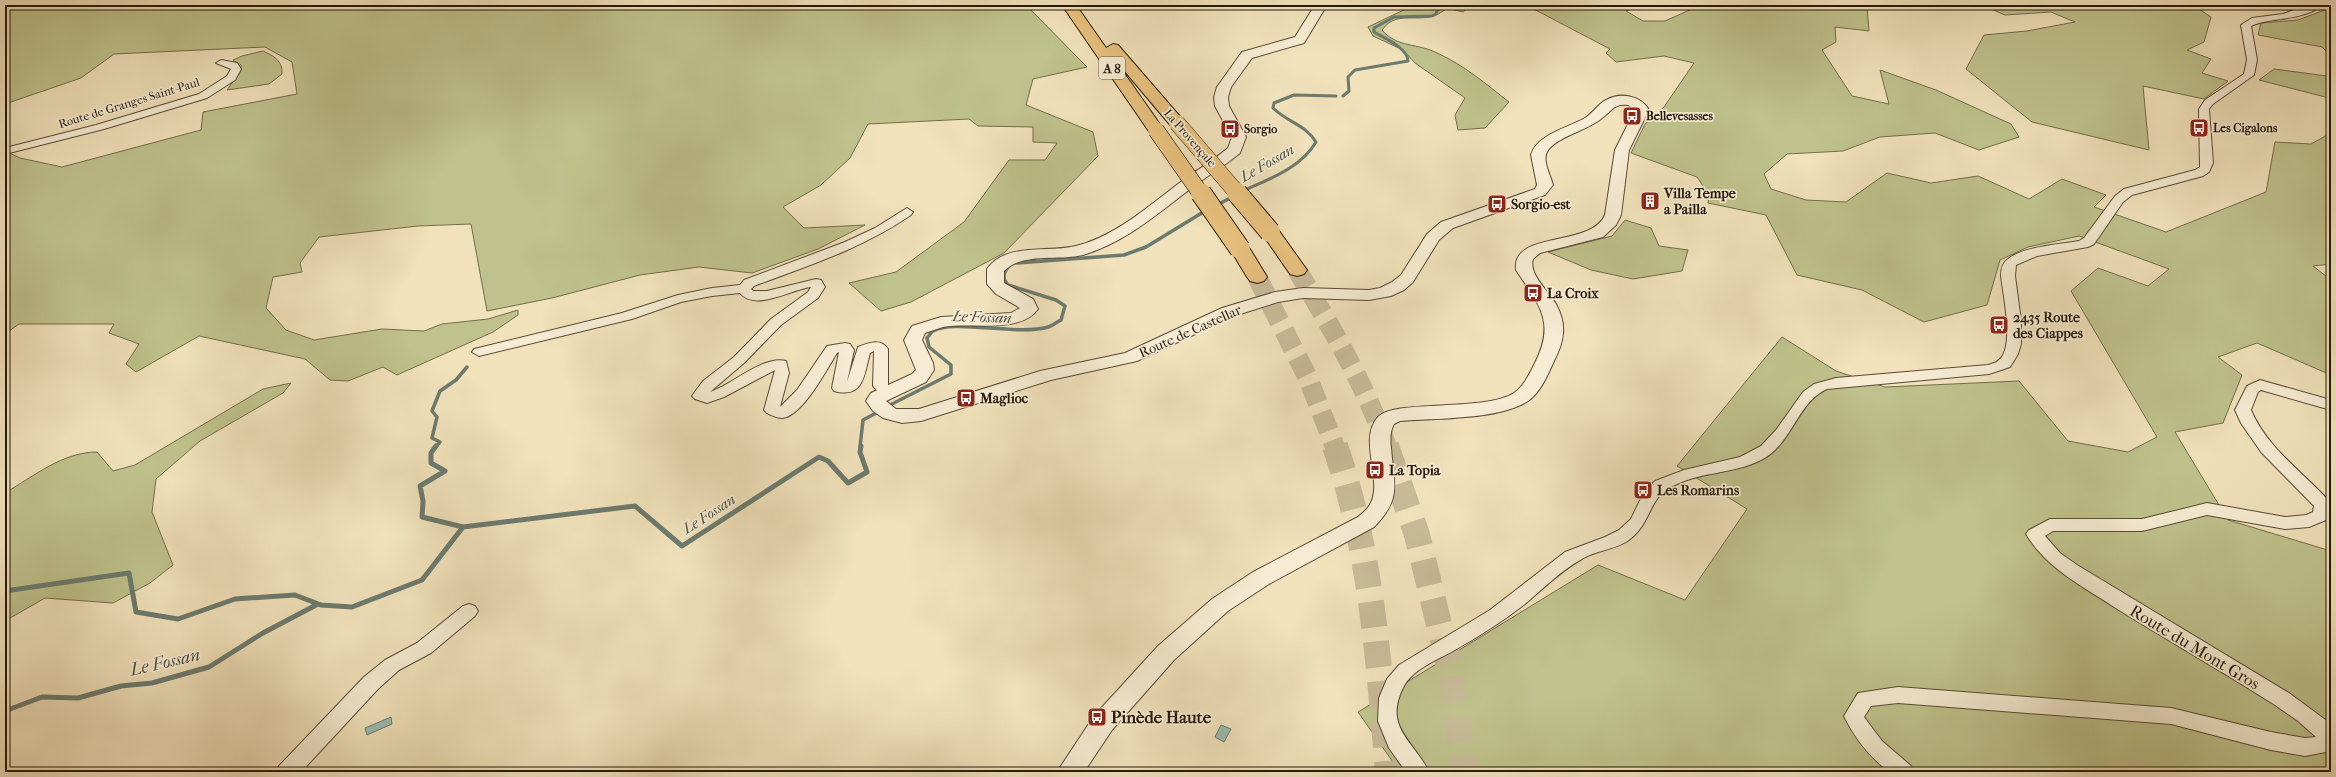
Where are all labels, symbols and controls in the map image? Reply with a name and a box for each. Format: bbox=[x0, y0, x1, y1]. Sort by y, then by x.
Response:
road number: A 8 bbox=[1099, 57, 1125, 79]
street label: Route de Granges Saint-Paul bbox=[57, 75, 202, 131]
bus stop icon: Bellevesasses bbox=[1621, 105, 1643, 127]
street label: La Provençale bbox=[1160, 106, 1219, 171]
place label: Bellevesasses bbox=[1646, 109, 1714, 123]
bus stop icon: Les Cigalons bbox=[2188, 117, 2210, 139]
bus stop icon: Sorgio bbox=[1219, 118, 1241, 140]
place label: Les Cigalons bbox=[2213, 121, 2278, 136]
place label: Sorgio bbox=[1244, 122, 1277, 137]
water label: Le Fossan bbox=[1236, 140, 1297, 186]
place label: Villa Tempe a Pailla bbox=[1663, 185, 1736, 218]
building icon: Villa Tempe a Pailla bbox=[1639, 190, 1661, 212]
bus stop icon: Sorgio-est bbox=[1486, 193, 1508, 215]
place label: Sorgio-est bbox=[1511, 196, 1572, 213]
bus stop icon: La Croix bbox=[1522, 282, 1544, 304]
place label: La Croix bbox=[1547, 285, 1599, 302]
street label: Route de Castellar bbox=[1136, 301, 1244, 362]
water label: Le Fossan bbox=[951, 307, 1012, 327]
place label: 2435 Route des Ciappes bbox=[2013, 309, 2084, 342]
bus stop icon: 2435 Route des Ciappes bbox=[1988, 314, 2010, 336]
bus stop icon: Maglioc bbox=[955, 387, 977, 409]
place label: Maglioc bbox=[979, 390, 1029, 407]
bus stop icon: La Topia bbox=[1364, 459, 1386, 481]
place label: La Topia bbox=[1389, 462, 1441, 479]
bus stop icon: Les Romarins bbox=[1632, 479, 1654, 501]
place label: Les Romarins bbox=[1657, 482, 1740, 499]
water label: Le Fossan bbox=[678, 490, 739, 538]
street label: Route du Mont Gros bbox=[2126, 600, 2264, 694]
water label: Le Fossan bbox=[126, 644, 202, 681]
bus stop icon: Pinède Haute bbox=[1086, 706, 1108, 728]
place label: Pinède Haute bbox=[1111, 707, 1212, 727]

